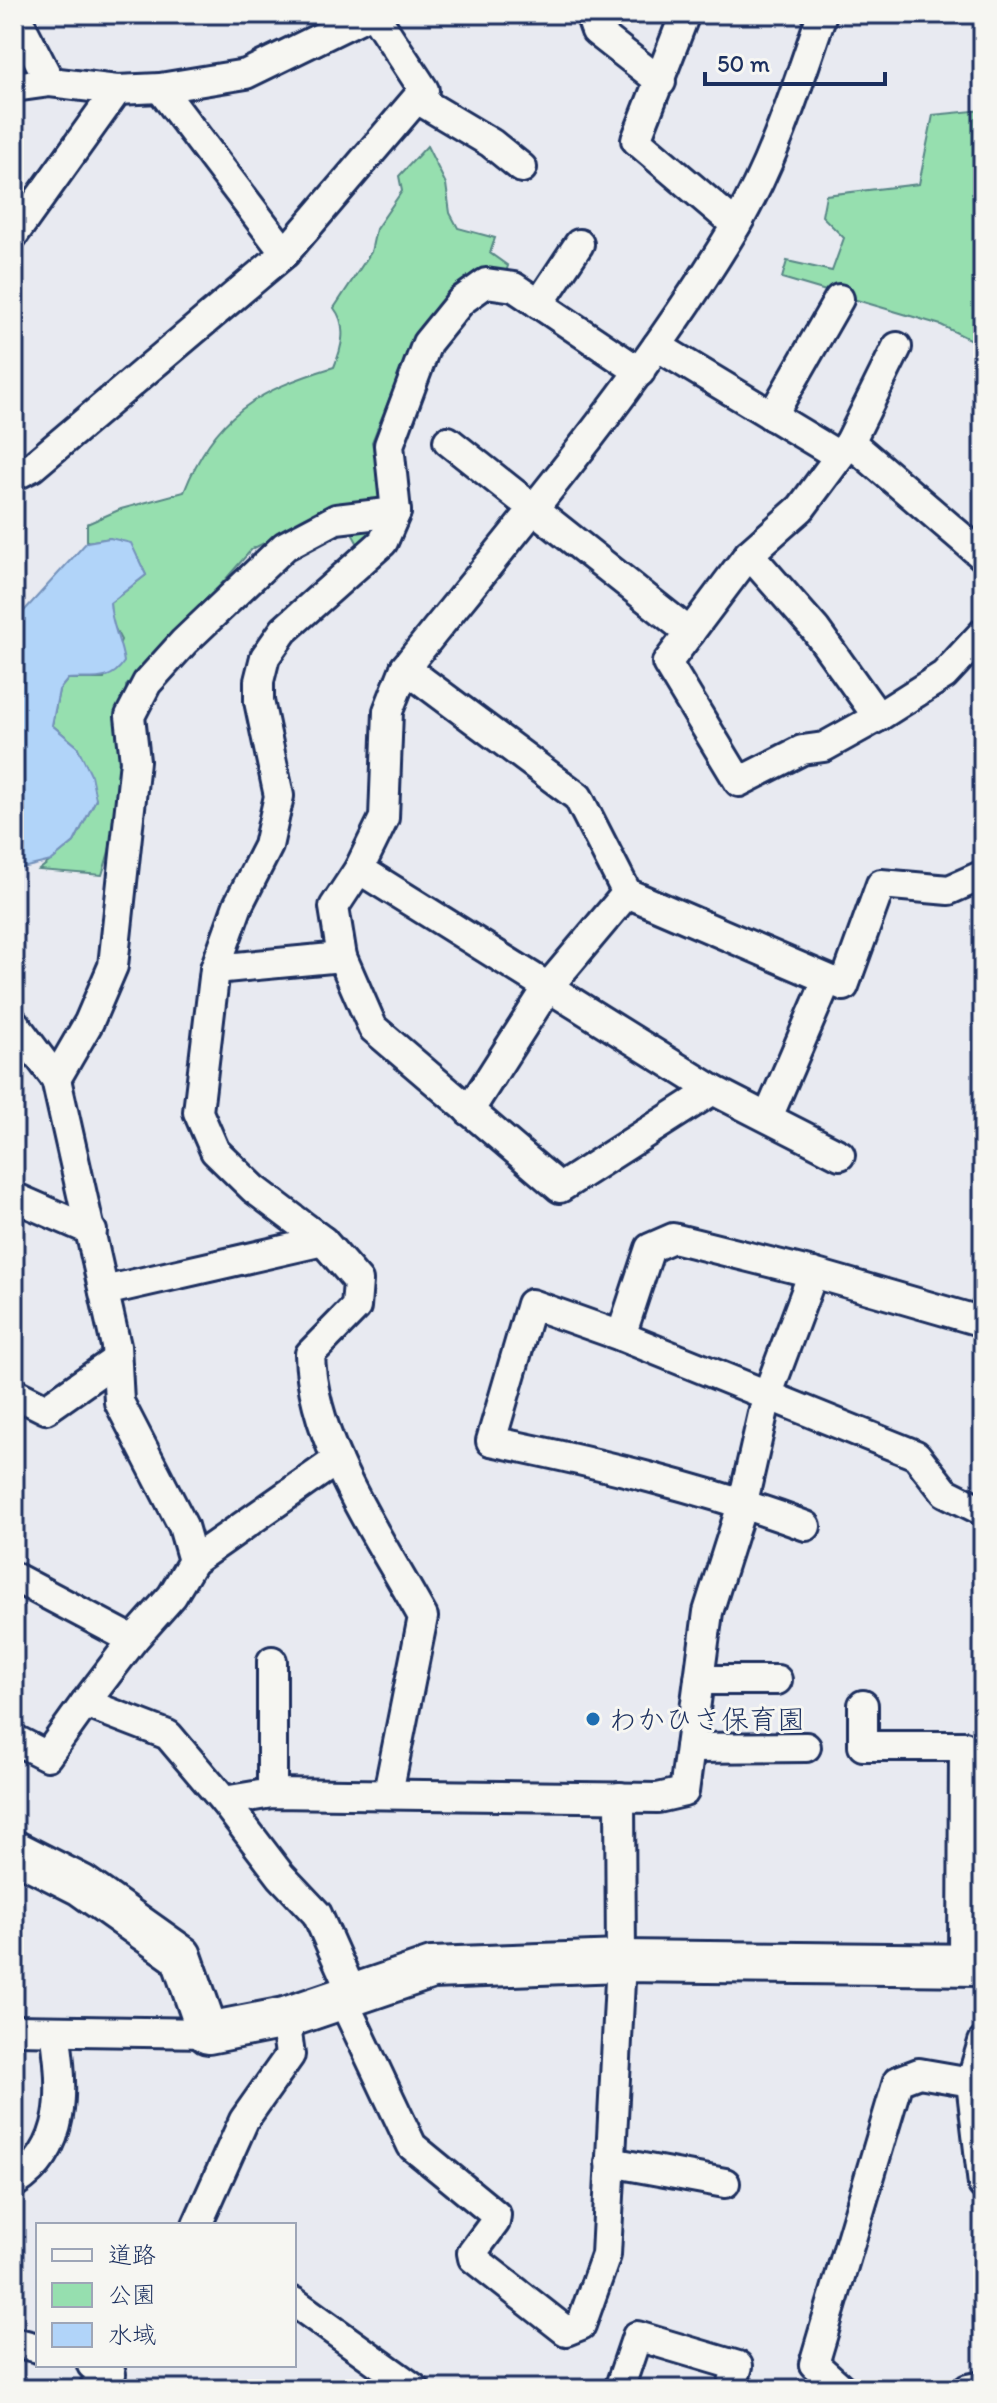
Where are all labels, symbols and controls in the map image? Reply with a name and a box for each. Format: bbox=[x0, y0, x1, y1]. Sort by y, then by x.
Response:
scale bar bbox=[705, 36, 885, 86]
text: 50 m bbox=[717, 49, 770, 78]
place label: わかひさ保育園 bbox=[609, 1702, 805, 1736]
marker: わかひさ保育園 bbox=[584, 1710, 602, 1728]
legend bbox=[36, 2223, 296, 2367]
text: 道路 bbox=[108, 2240, 156, 2269]
text: 公園 bbox=[108, 2280, 156, 2309]
text: 水域 bbox=[108, 2320, 156, 2349]

